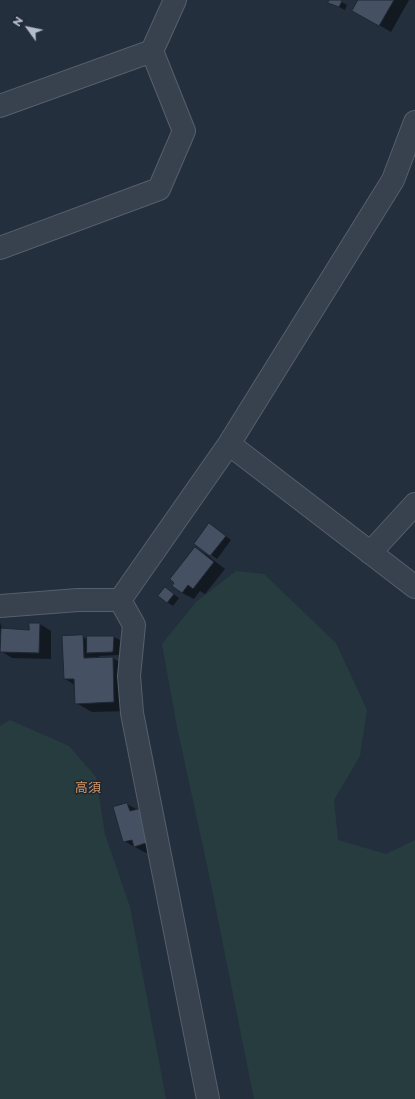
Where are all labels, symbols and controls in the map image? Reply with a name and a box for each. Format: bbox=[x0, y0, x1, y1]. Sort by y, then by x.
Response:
north arrow bbox=[8, 8, 48, 48]
text: N bbox=[10, 14, 26, 29]
district label: 高須 bbox=[75, 780, 101, 796]

